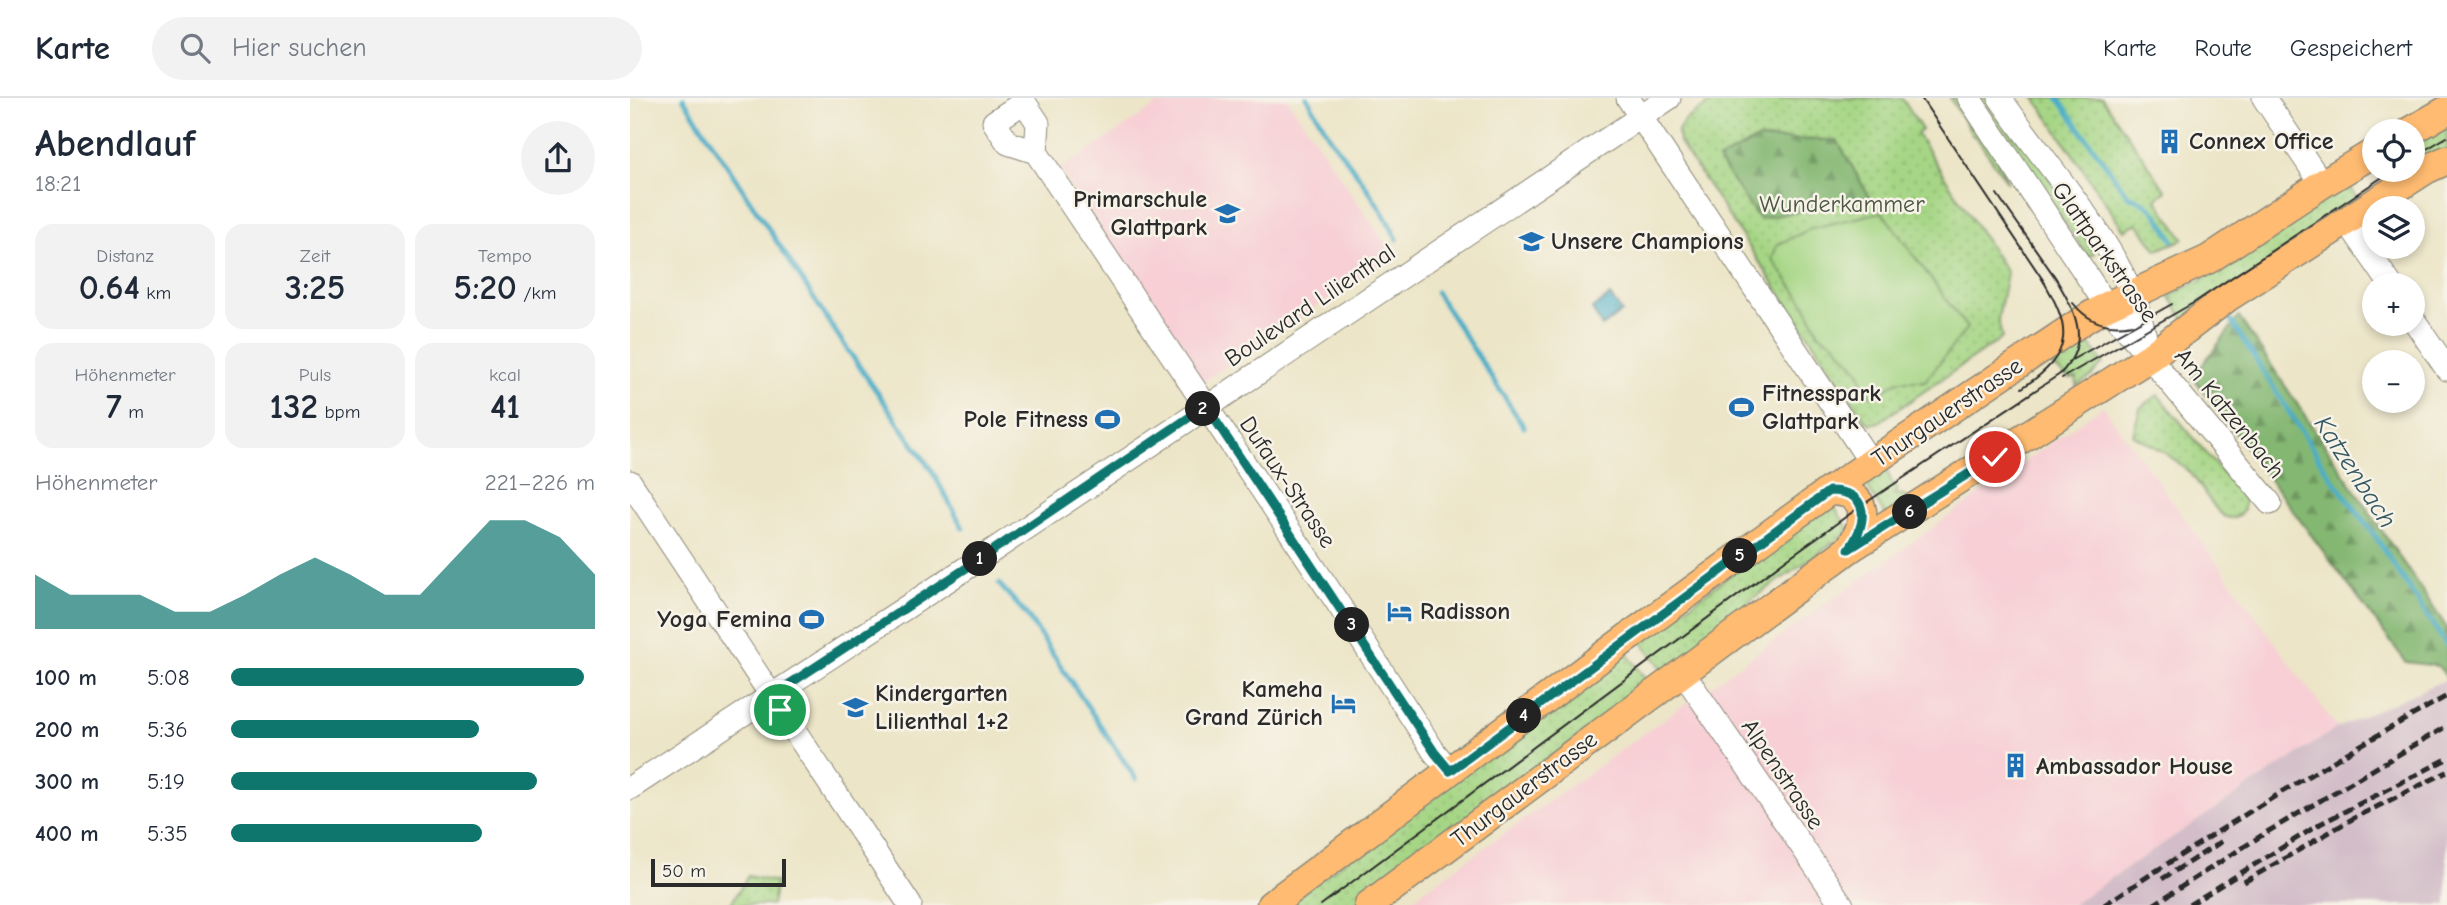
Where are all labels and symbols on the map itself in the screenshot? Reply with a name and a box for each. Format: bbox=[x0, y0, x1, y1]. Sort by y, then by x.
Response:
building icon: Connex Office bbox=[2155, 127, 2183, 155]
place label: Connex Office bbox=[2189, 127, 2334, 155]
street label: Glattparkstrasse bbox=[2046, 176, 2164, 328]
place label: Primarschule Glattpark bbox=[1073, 185, 1207, 241]
park label: Wunderkammer bbox=[1759, 190, 1925, 218]
school or university icon: Primarschule Glattpark bbox=[1213, 199, 1241, 227]
school or university icon: Unsere Champions bbox=[1517, 227, 1545, 255]
place label: Unsere Champions bbox=[1551, 227, 1744, 255]
street label: Boulevard Lilienthal bbox=[1220, 238, 1400, 372]
street label: Am Katzenbach bbox=[2169, 342, 2291, 484]
street label: Thurgauerstrasse bbox=[1866, 351, 2028, 473]
place label: Fitnesspark Glattpark bbox=[1762, 379, 1881, 435]
pin: 2 bbox=[1186, 392, 1220, 426]
sports icon: Fitnesspark Glattpark bbox=[1728, 393, 1756, 421]
place label: Pole Fitness bbox=[963, 405, 1088, 433]
sports icon: Pole Fitness bbox=[1094, 405, 1122, 433]
water label: Katzenbach bbox=[2308, 410, 2402, 534]
street label: Dufaux-Strasse bbox=[1234, 411, 1342, 553]
pin bbox=[1965, 427, 2025, 487]
pin: 6 bbox=[1892, 494, 1928, 530]
pin: 5 bbox=[1722, 538, 1758, 574]
pin: 1 bbox=[962, 542, 998, 576]
hotel icon: Radisson bbox=[1386, 597, 1414, 625]
place label: Radisson bbox=[1420, 597, 1510, 625]
place label: Yoga Femina bbox=[657, 605, 792, 633]
sports icon: Yoga Femina bbox=[798, 605, 826, 633]
pin: 3 bbox=[1334, 608, 1370, 642]
place label: Kameha Grand Zürich bbox=[1185, 675, 1323, 731]
place label: Kindergarten Lilienthal 1+2 bbox=[875, 679, 1008, 735]
pin bbox=[750, 680, 810, 740]
hotel icon: Kameha Grand Zürich bbox=[1329, 689, 1357, 717]
school or university icon: Kindergarten Lilienthal 1+2 bbox=[841, 693, 869, 721]
pin: 4 bbox=[1506, 698, 1542, 734]
street label: Alpenstrasse bbox=[1736, 713, 1830, 835]
street label: Thurgauerstrasse bbox=[1445, 725, 1603, 853]
building icon: Ambassador House bbox=[2002, 752, 2030, 780]
place label: Ambassador House bbox=[2036, 752, 2233, 780]
scale bar bbox=[651, 856, 786, 888]

